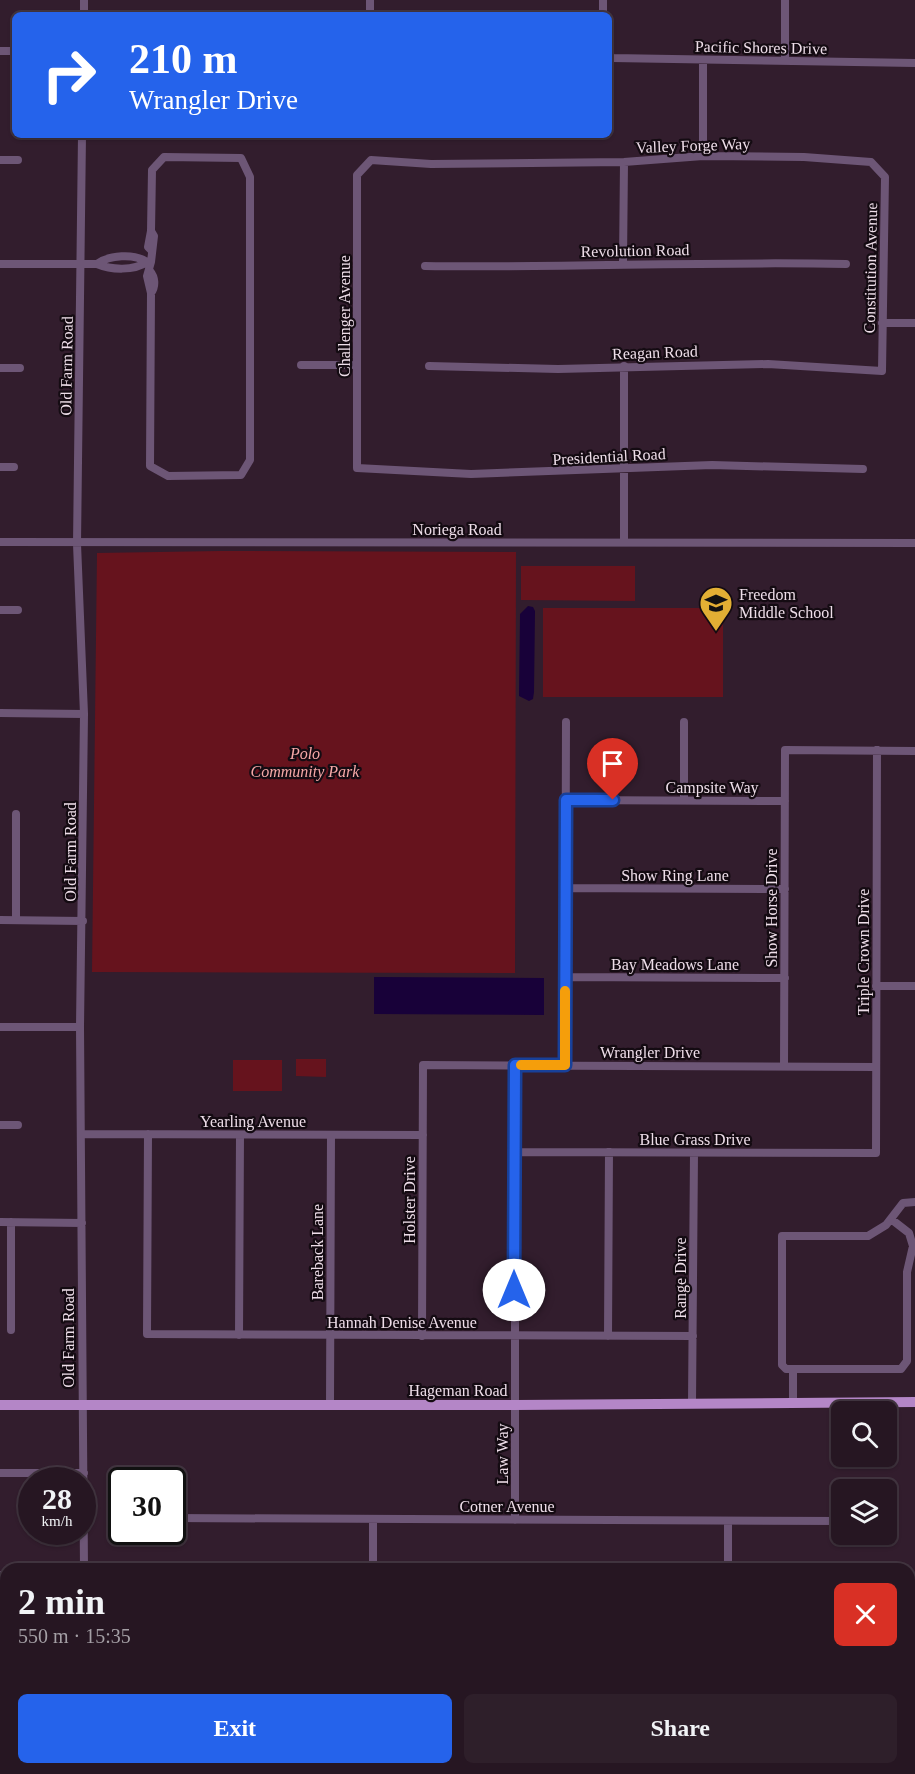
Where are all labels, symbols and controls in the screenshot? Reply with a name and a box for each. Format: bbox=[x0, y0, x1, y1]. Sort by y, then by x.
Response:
icon: right bbox=[30, 36, 108, 114]
text: 210 m bbox=[129, 36, 238, 82]
street label: Pacific Shores Drive bbox=[695, 38, 827, 57]
text: Wrangler Drive bbox=[129, 85, 298, 115]
street label: Valley Forge Way bbox=[635, 135, 751, 157]
street label: Constitution Avenue bbox=[861, 202, 880, 334]
street label: Revolution Road bbox=[580, 241, 690, 260]
street label: Challenger Avenue bbox=[336, 255, 354, 377]
street label: Old Farm Road bbox=[57, 316, 76, 416]
street label: Reagan Road bbox=[612, 343, 698, 363]
street label: Presidential Road bbox=[552, 445, 666, 468]
street label: Noriega Road bbox=[412, 521, 502, 539]
school or university icon: Freedom Middle School bbox=[698, 585, 734, 632]
place label: Freedom Middle School bbox=[739, 586, 834, 621]
pin bbox=[587, 738, 638, 800]
park label: Polo Community Park bbox=[251, 745, 360, 781]
icon: arrive bbox=[596, 747, 629, 780]
street label: Campsite Way bbox=[665, 779, 759, 797]
street label: Old Farm Road bbox=[62, 802, 79, 902]
street label: Show Horse Drive bbox=[763, 848, 780, 968]
street label: Show Ring Lane bbox=[621, 867, 729, 885]
street label: Triple Crown Drive bbox=[855, 889, 873, 1015]
street label: Bay Meadows Lane bbox=[611, 956, 739, 974]
street label: Wrangler Drive bbox=[600, 1044, 700, 1062]
street label: Yearling Avenue bbox=[200, 1113, 306, 1131]
street label: Blue Grass Drive bbox=[639, 1131, 751, 1148]
street label: Holster Drive bbox=[401, 1156, 418, 1244]
street label: Bareback Lane bbox=[309, 1204, 326, 1300]
street label: Range Drive bbox=[672, 1237, 690, 1319]
position arrow bbox=[482, 1258, 546, 1322]
street label: Old Farm Road bbox=[60, 1288, 77, 1388]
street label: Hannah Denise Avenue bbox=[327, 1314, 477, 1331]
street label: Hageman Road bbox=[408, 1382, 508, 1400]
map controls bbox=[831, 1401, 897, 1545]
button: search bbox=[831, 1401, 897, 1467]
street label: Law Way bbox=[494, 1423, 512, 1485]
speed limit sign: 30 bbox=[108, 1467, 186, 1545]
button: layers bbox=[831, 1479, 897, 1545]
text: 28 bbox=[42, 1482, 72, 1515]
street label: Cotner Avenue bbox=[459, 1498, 555, 1515]
text: km/h bbox=[42, 1513, 72, 1529]
text: 2 min bbox=[18, 1582, 105, 1622]
button: close bbox=[834, 1583, 897, 1646]
text: 550 m · 15:35 bbox=[18, 1625, 131, 1647]
button: Exit bbox=[18, 1694, 452, 1763]
button: Share bbox=[464, 1694, 897, 1763]

